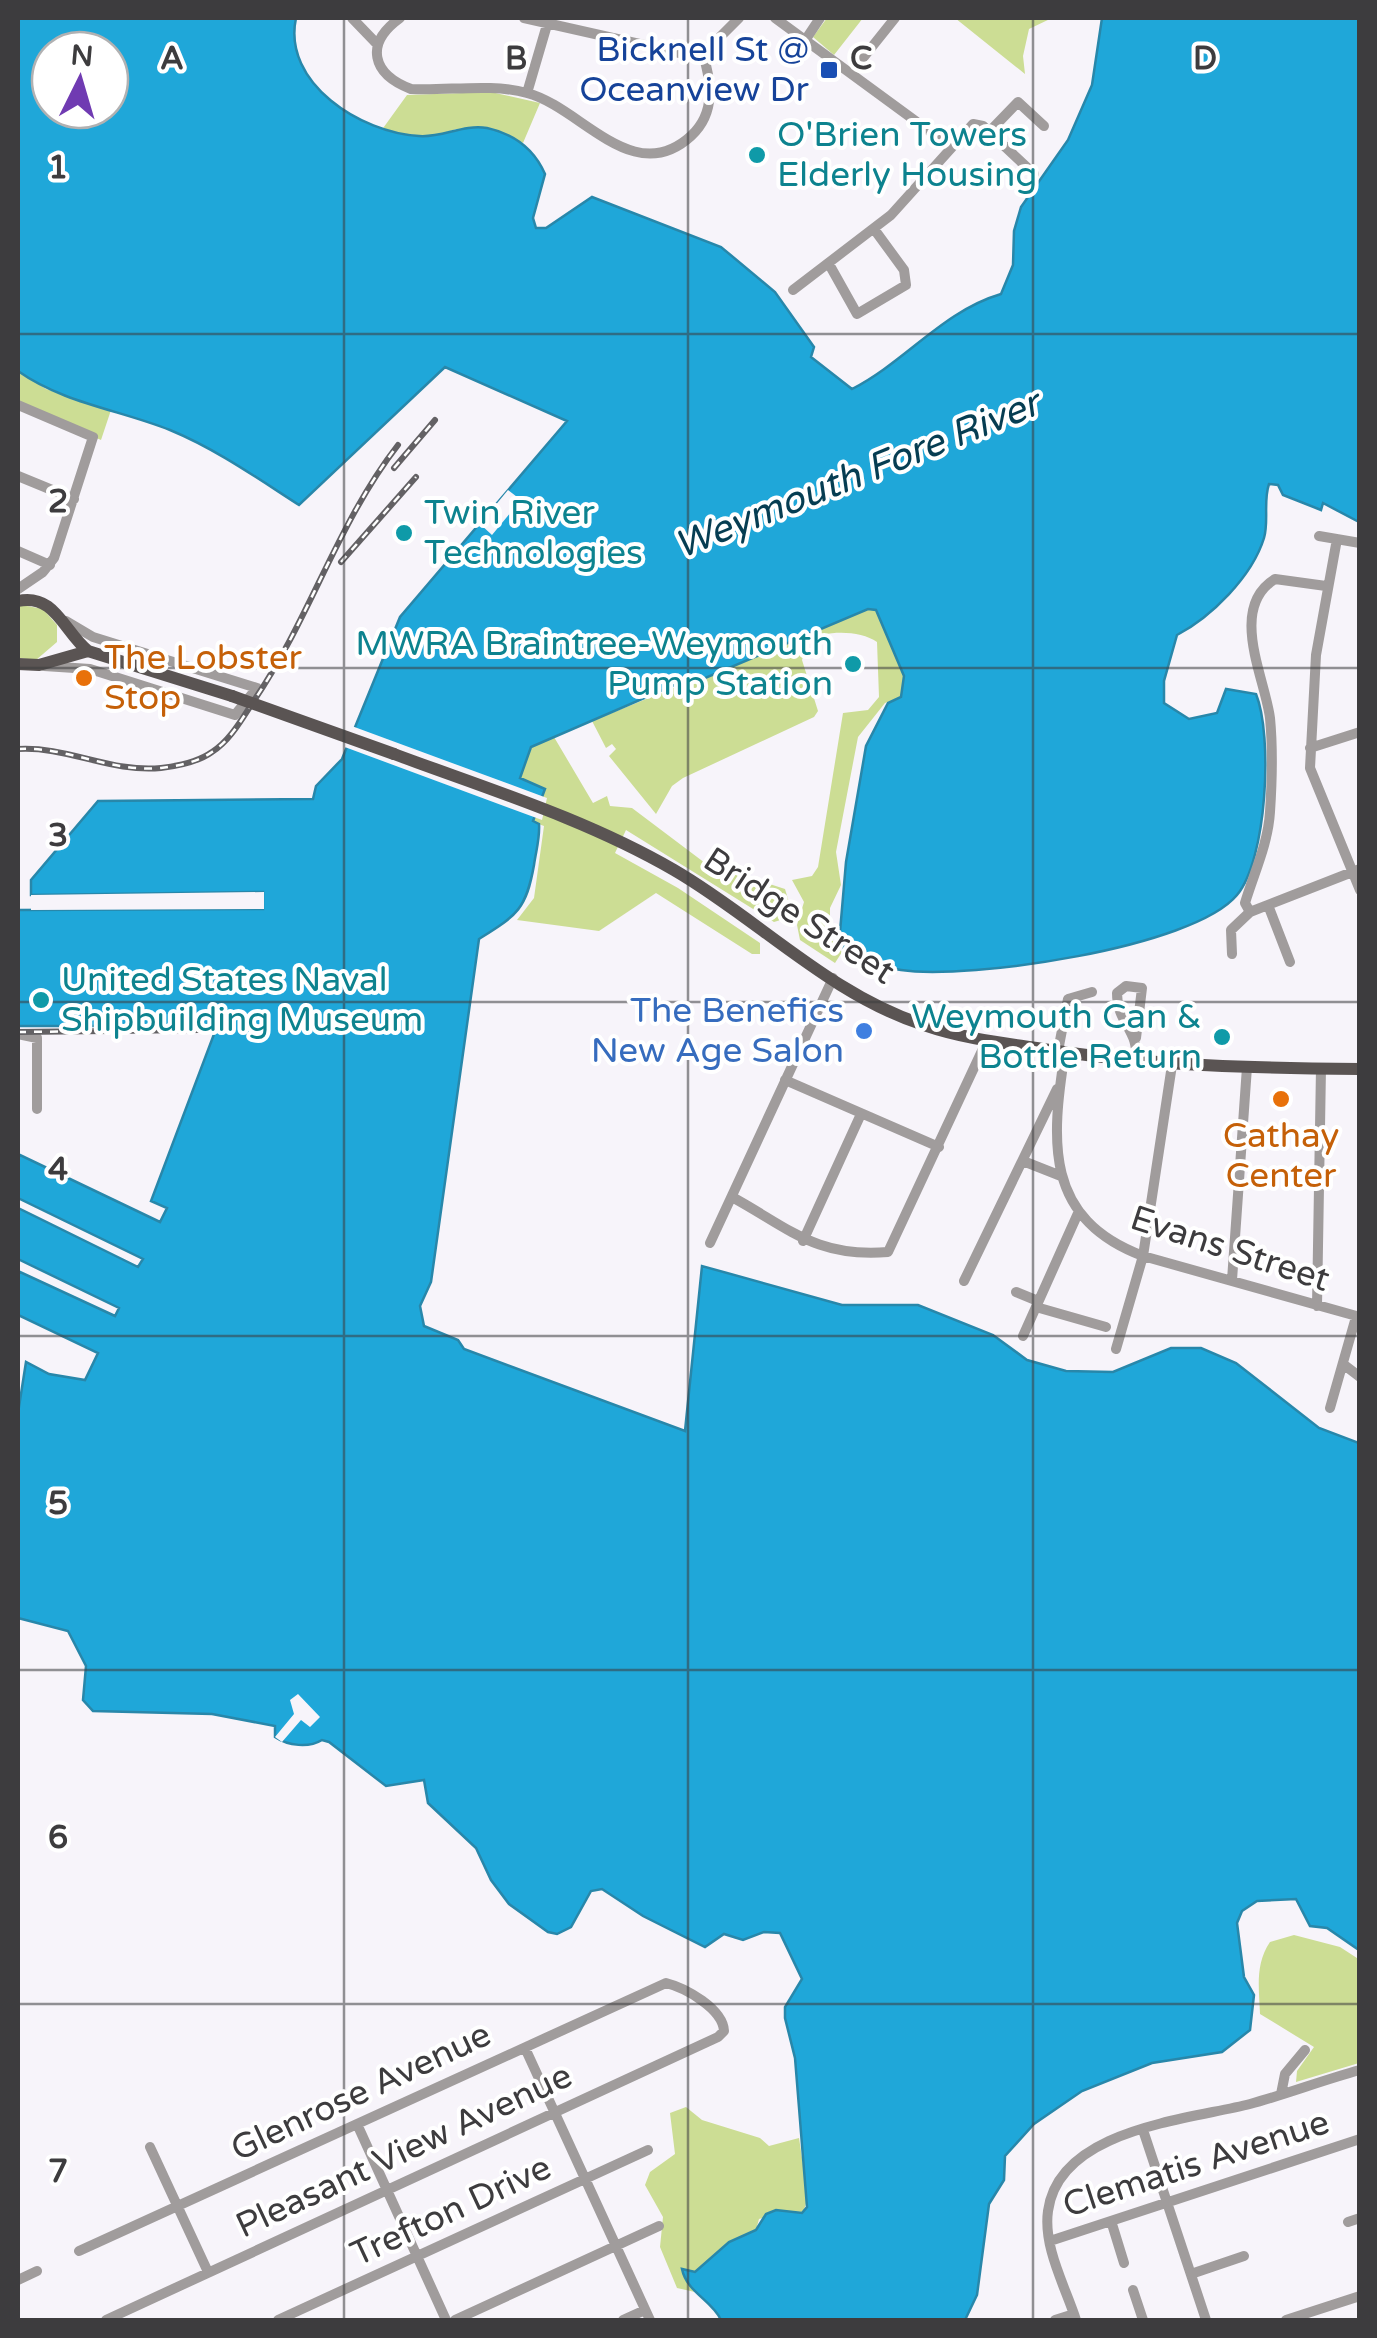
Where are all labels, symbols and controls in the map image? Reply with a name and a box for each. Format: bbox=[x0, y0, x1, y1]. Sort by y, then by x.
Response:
place label: Bicknell St @ Oceanview Dr bbox=[579, 29, 810, 111]
north arrow bbox=[30, 30, 130, 130]
text: N bbox=[69, 38, 95, 74]
text: A bbox=[160, 40, 184, 78]
text: B bbox=[505, 40, 527, 78]
text: C bbox=[850, 40, 872, 78]
text: D bbox=[1193, 40, 1217, 78]
marker: Bicknell St @ Oceanview Dr bbox=[818, 59, 840, 81]
place label: O'Brien Towers Elderly Housing bbox=[777, 114, 1037, 196]
marker: O'Brien Towers Elderly Housing bbox=[746, 144, 768, 166]
text: 1 bbox=[48, 149, 68, 187]
water label: Weymouth Fore River bbox=[668, 379, 1050, 569]
text: 2 bbox=[48, 483, 68, 521]
place label: Twin River Technologies bbox=[424, 492, 643, 574]
marker: Twin River Technologies bbox=[393, 522, 415, 544]
place label: MWRA Braintree-Weymouth Pump Station bbox=[355, 623, 833, 705]
place label: The Lobster Stop bbox=[104, 637, 302, 719]
marker: MWRA Braintree-Weymouth Pump Station bbox=[842, 653, 864, 675]
marker: The Lobster Stop bbox=[73, 667, 95, 689]
text: 3 bbox=[48, 817, 68, 855]
street label: Bridge Street bbox=[696, 839, 902, 993]
place label: United States Naval Shipbuilding Museum bbox=[61, 959, 423, 1041]
marker: United States Naval Shipbuilding Museum bbox=[30, 989, 52, 1011]
place label: The Benefics New Age Salon bbox=[591, 990, 844, 1072]
place label: Weymouth Can & Bottle Return bbox=[911, 996, 1202, 1078]
marker: The Benefics New Age Salon bbox=[853, 1020, 875, 1042]
marker: Weymouth Can & Bottle Return bbox=[1211, 1026, 1233, 1048]
marker: Cathay Center bbox=[1270, 1088, 1292, 1110]
place label: Cathay Center bbox=[1223, 1115, 1339, 1197]
text: 4 bbox=[48, 1151, 68, 1189]
street label: Evans Street bbox=[1125, 1197, 1335, 1301]
text: 5 bbox=[48, 1485, 68, 1523]
text: 6 bbox=[48, 1819, 68, 1857]
street label: Glenrose Avenue bbox=[225, 2013, 497, 2171]
street label: Pleasant View Avenue bbox=[229, 2055, 579, 2247]
street label: Clematis Avenue bbox=[1058, 2101, 1334, 2227]
street label: Trefton Drive bbox=[344, 2146, 558, 2276]
text: 7 bbox=[48, 2153, 68, 2191]

